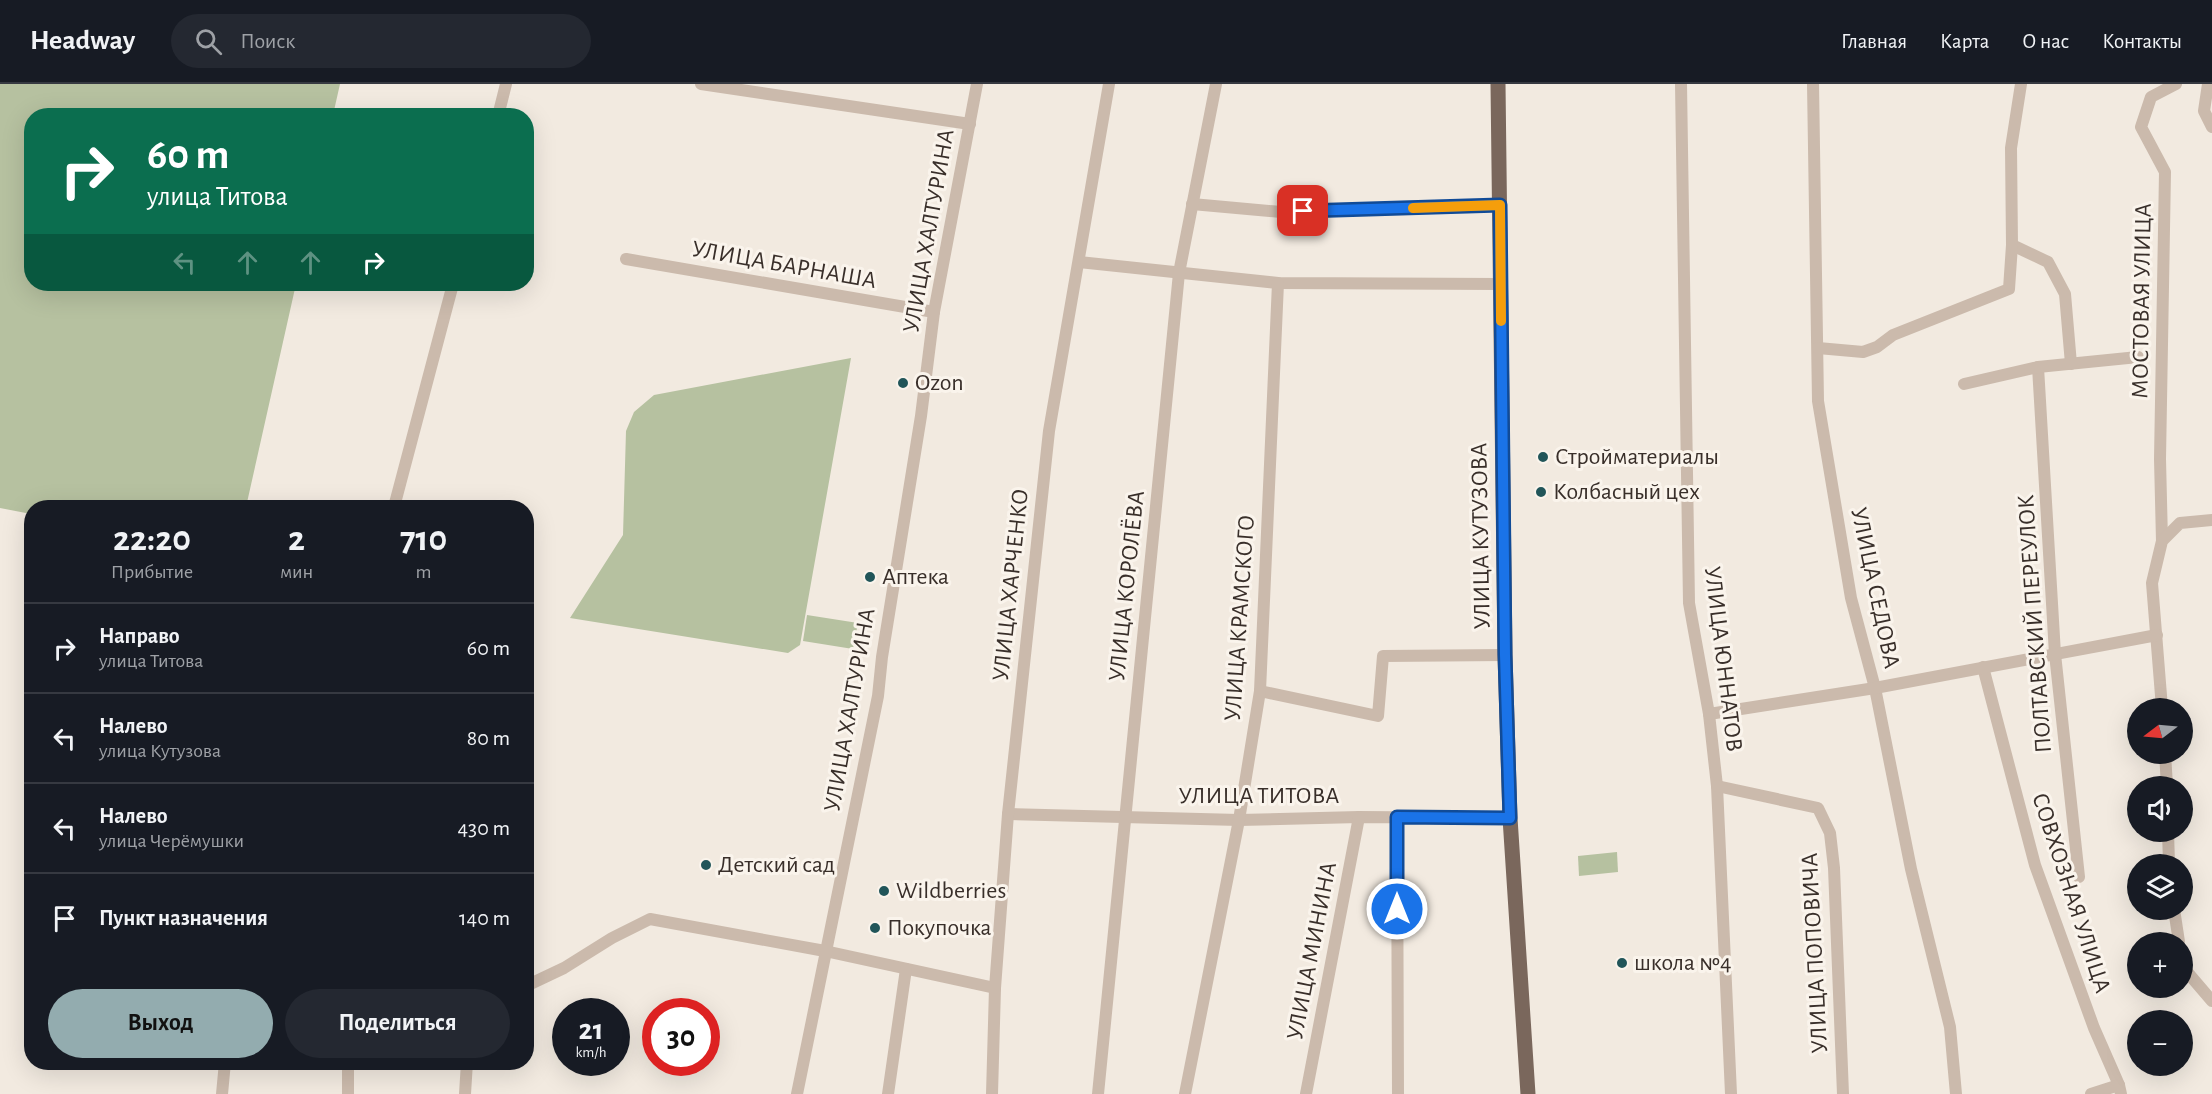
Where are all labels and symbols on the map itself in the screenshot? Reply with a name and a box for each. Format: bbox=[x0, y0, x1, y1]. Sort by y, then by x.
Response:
street label: УЛИЦА ХАЛТУРИНА bbox=[899, 127, 959, 335]
pin bbox=[1277, 185, 1328, 236]
street label: МОСТОВАЯ УЛИЦА bbox=[2128, 203, 2156, 399]
street label: УЛИЦА БАРНАША bbox=[690, 237, 878, 293]
place label: Ozon bbox=[915, 371, 964, 395]
marker: Ozon bbox=[896, 376, 910, 390]
street label: УЛИЦА КУТУЗОВА bbox=[1467, 442, 1495, 630]
place label: Стройматериалы bbox=[1555, 445, 1719, 469]
marker: Стройматериалы bbox=[1536, 450, 1550, 464]
place label: Колбасный цех bbox=[1553, 480, 1700, 504]
marker: Колбасный цех bbox=[1534, 485, 1548, 499]
street label: УЛИЦА ХАРЧЕНКО bbox=[989, 488, 1033, 682]
street label: УЛИЦА КОРОЛЁВА bbox=[1104, 489, 1149, 682]
street label: ПОЛТАВСКИЙ ПЕРЕУЛОК bbox=[2014, 494, 2056, 754]
street label: УЛИЦА СЕДОВА bbox=[1846, 505, 1904, 671]
street label: УЛИЦА КРАМСКОГО bbox=[1221, 514, 1259, 722]
place label: Аптека bbox=[882, 565, 949, 589]
street label: УЛИЦА ЮННАТОВ bbox=[1700, 565, 1746, 753]
marker: Аптека bbox=[863, 570, 877, 584]
street label: УЛИЦА ХАЛТУРИНА bbox=[820, 606, 880, 814]
north arrow bbox=[2127, 698, 2193, 764]
street label: УЛИЦА ТИТОВА bbox=[1179, 784, 1339, 808]
street label: СОВХОЗНАЯ УЛИЦА bbox=[2027, 790, 2115, 996]
street label: УЛИЦА ПОПОВИЧА bbox=[1798, 852, 1832, 1054]
place label: Детский сад bbox=[718, 853, 835, 877]
marker: Детский сад bbox=[699, 858, 713, 872]
street label: УЛИЦА МИНИНА bbox=[1283, 860, 1341, 1042]
position arrow bbox=[1365, 877, 1429, 941]
place label: Wildberries bbox=[896, 879, 1006, 903]
marker: Wildberries bbox=[877, 884, 891, 898]
place label: Покупочка bbox=[887, 916, 992, 940]
marker: Покупочка bbox=[868, 921, 882, 935]
place label: школа №4 bbox=[1634, 951, 1731, 975]
marker: школа №4 bbox=[1615, 956, 1629, 970]
speed limit sign: 30 bbox=[642, 998, 720, 1076]

